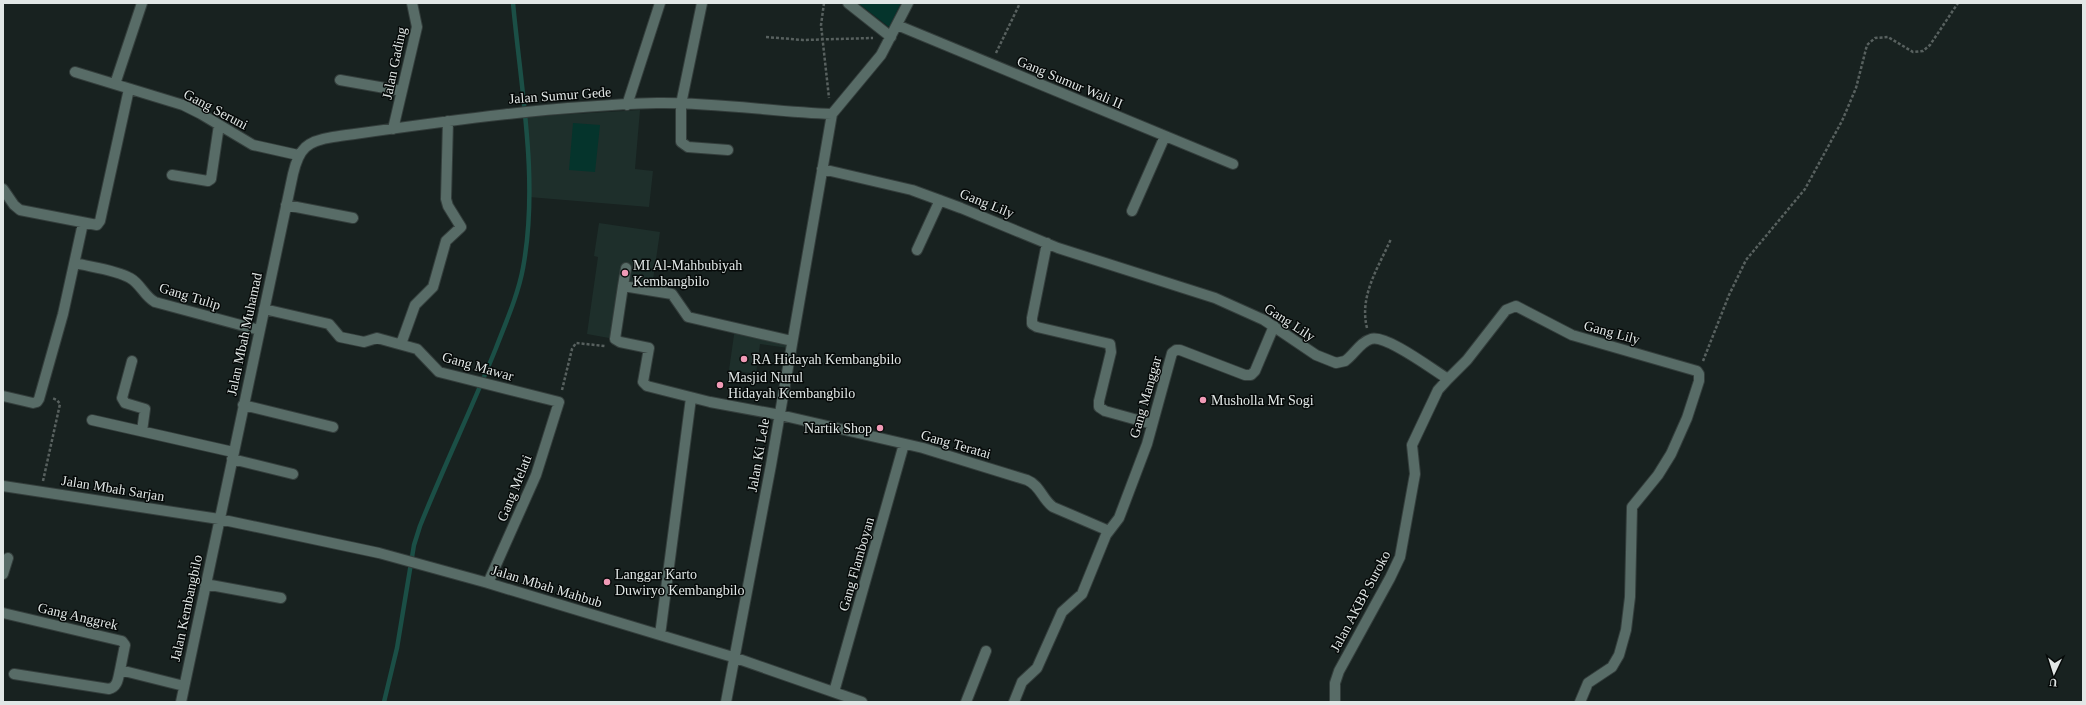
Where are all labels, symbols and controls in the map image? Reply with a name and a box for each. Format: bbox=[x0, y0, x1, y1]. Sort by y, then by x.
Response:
street label: Jalan Gading bbox=[380, 26, 409, 101]
street label: Gang Sumur Wali II bbox=[1015, 53, 1125, 112]
street label: Jalan Sumur Gede bbox=[508, 84, 612, 107]
street label: Gang Seruni bbox=[181, 86, 250, 133]
street label: Gang Lily bbox=[958, 186, 1016, 221]
place label: MI Al-Mahbubiyah Kembangbilo bbox=[633, 258, 742, 289]
marker: MI Al-Mahbubiyah Kembangbilo bbox=[620, 268, 630, 278]
street label: Jalan Mbah Muhamad bbox=[224, 271, 265, 397]
street label: Gang Tulip bbox=[157, 280, 222, 313]
street label: Gang Lily bbox=[1262, 301, 1318, 344]
street label: Gang Lily bbox=[1582, 318, 1641, 347]
street label: Gang Mawar bbox=[440, 349, 516, 384]
place label: RA Hidayah Kembangbilo bbox=[752, 352, 901, 367]
marker: RA Hidayah Kembangbilo bbox=[739, 354, 749, 364]
street label: Gang Manggar bbox=[1127, 354, 1164, 440]
place label: Masjid Nurul Hidayah Kembangbilo bbox=[728, 370, 855, 401]
marker: Masjid Nurul Hidayah Kembangbilo bbox=[715, 380, 725, 390]
place label: Musholla Mr Sogi bbox=[1211, 393, 1314, 408]
marker: Musholla Mr Sogi bbox=[1198, 395, 1208, 405]
street label: Jalan Ki Lele bbox=[745, 417, 772, 493]
place label: Nartik Shop bbox=[804, 421, 872, 436]
marker: Nartik Shop bbox=[875, 423, 885, 433]
street label: Gang Teratai bbox=[919, 427, 993, 462]
street label: Gang Melati bbox=[494, 453, 535, 524]
street label: Jalan Mbah Sarjan bbox=[60, 473, 166, 504]
street label: Gang Flamboyan bbox=[836, 516, 877, 613]
street label: Jalan AKBP Suroko bbox=[1327, 548, 1393, 654]
street label: Jalan Kembangbilo bbox=[168, 553, 205, 663]
street label: Jalan Mbah Mahbub bbox=[490, 562, 604, 610]
place label: Langgar Karto Duwiryo Kembangbilo bbox=[615, 567, 744, 598]
marker: Langgar Karto Duwiryo Kembangbilo bbox=[602, 577, 612, 587]
street label: Gang Anggrek bbox=[36, 600, 120, 633]
north arrow bbox=[2034, 653, 2074, 693]
text: U bbox=[2049, 677, 2058, 689]

